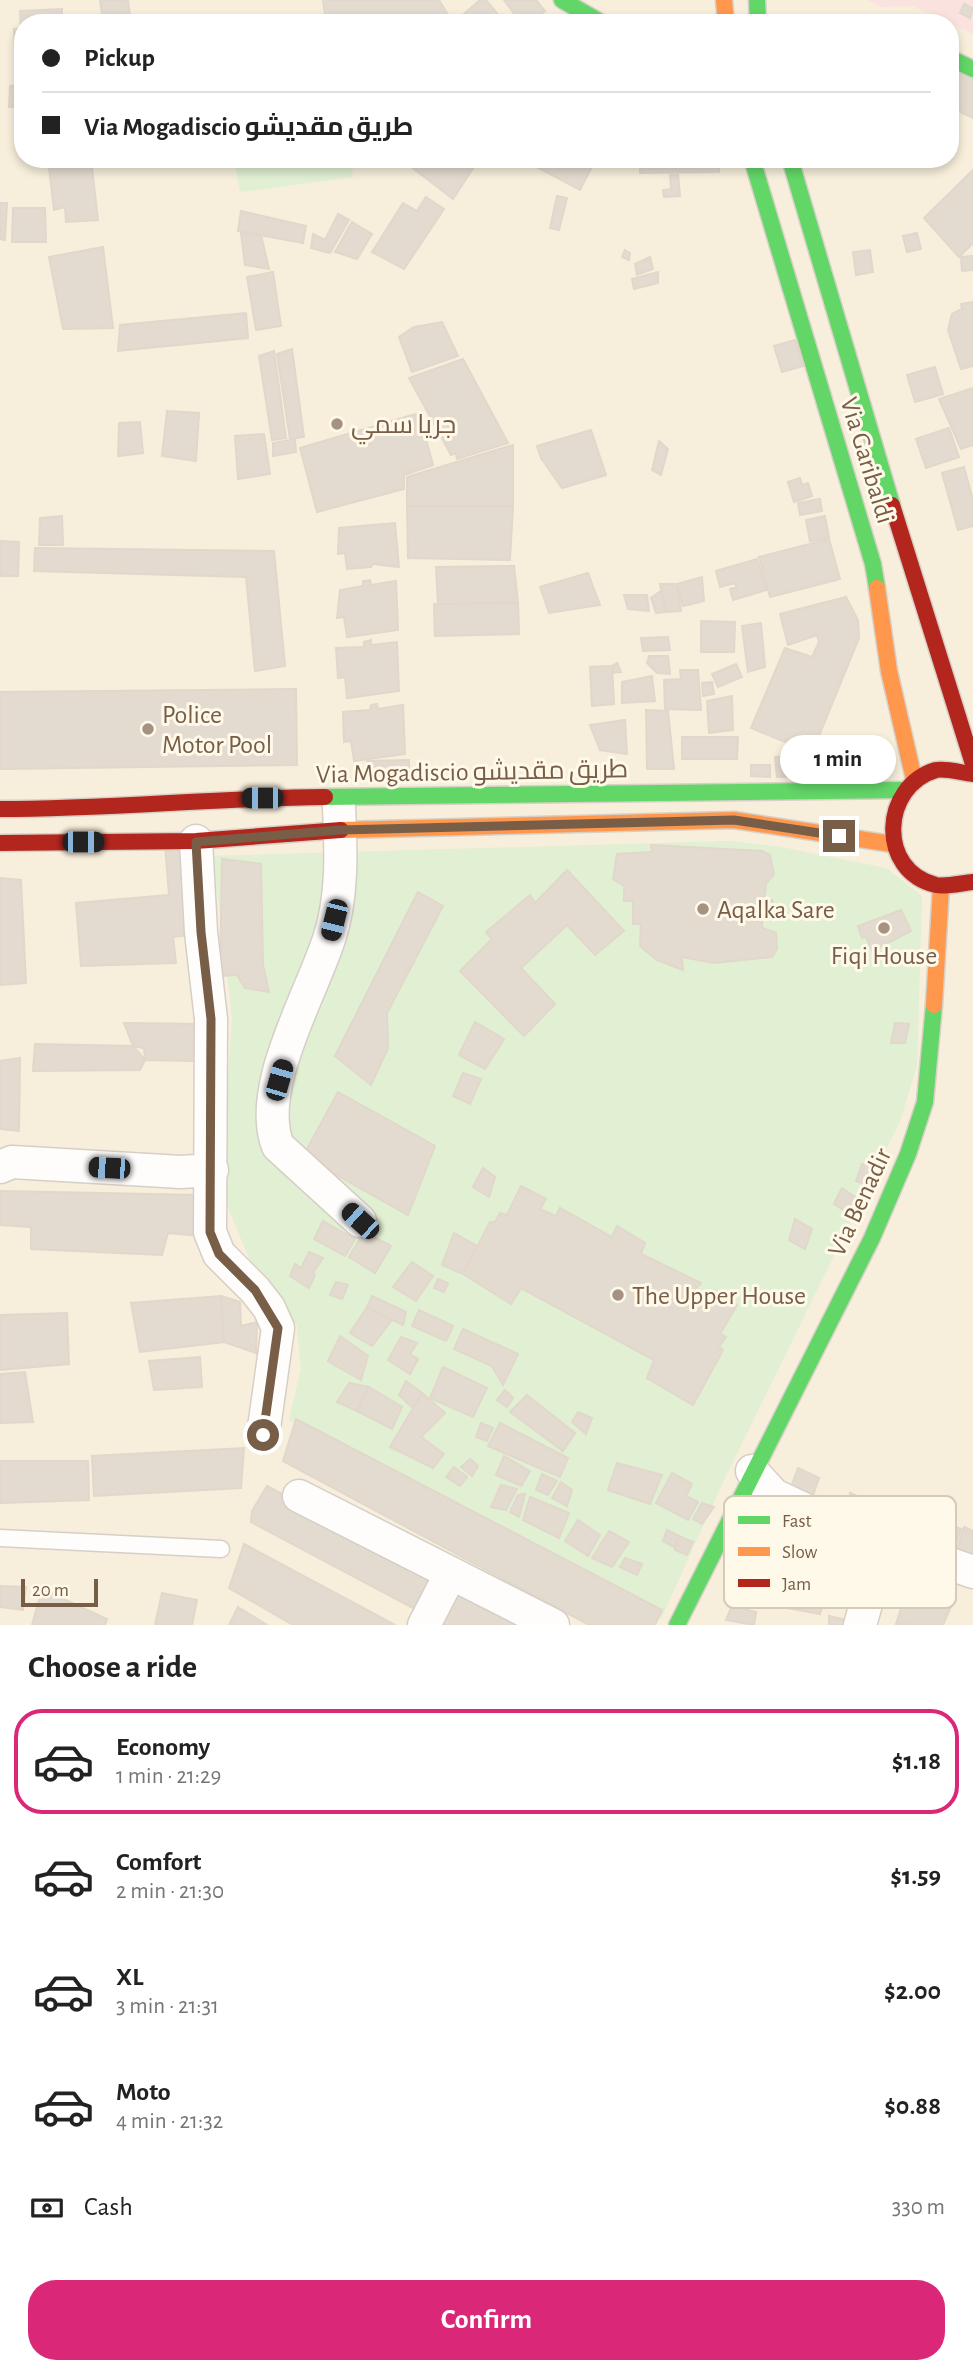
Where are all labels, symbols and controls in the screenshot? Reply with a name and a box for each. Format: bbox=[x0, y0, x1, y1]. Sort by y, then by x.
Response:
text: Pickup bbox=[84, 45, 155, 71]
text: Via Mogadiscio طريق مقديشو bbox=[84, 114, 413, 140]
street label: Via Garibaldi bbox=[836, 394, 899, 527]
place label: جريا سمي bbox=[351, 412, 456, 445]
marker: جريا سمي bbox=[329, 416, 345, 432]
place label: Police Motor Pool bbox=[162, 702, 272, 758]
marker: Police Motor Pool bbox=[140, 721, 156, 737]
callout: 1 min bbox=[781, 734, 897, 784]
text: 1 min bbox=[814, 748, 862, 771]
street label: Via Mogadiscio طريق مقديشو bbox=[316, 756, 628, 790]
car bbox=[242, 788, 284, 809]
route end bbox=[823, 820, 855, 852]
car bbox=[63, 832, 105, 853]
car bbox=[319, 897, 350, 943]
place label: Aqalka Sare bbox=[717, 897, 835, 923]
marker: Aqalka Sare bbox=[695, 901, 711, 917]
marker: Fiqi House bbox=[876, 920, 892, 936]
place label: Fiqi House bbox=[831, 943, 937, 969]
car bbox=[264, 1057, 295, 1103]
street label: Via Benadir bbox=[824, 1144, 897, 1261]
car bbox=[88, 1156, 131, 1180]
car bbox=[338, 1199, 383, 1243]
place label: The Upper House bbox=[632, 1283, 806, 1309]
marker: The Upper House bbox=[610, 1287, 626, 1303]
route start bbox=[247, 1419, 279, 1451]
legend bbox=[724, 1496, 956, 1608]
text: Fast bbox=[782, 1512, 812, 1531]
text: Slow bbox=[782, 1543, 818, 1562]
text: Jam bbox=[782, 1575, 811, 1594]
scale bar bbox=[21, 1576, 98, 1608]
text: 20 m bbox=[32, 1581, 69, 1600]
text: Choose a ride bbox=[28, 1651, 197, 1683]
icon: car bbox=[32, 1730, 95, 1793]
text: Economy bbox=[116, 1734, 210, 1760]
text: $1.18 bbox=[892, 1748, 941, 1774]
text: 1 min · 21:29 bbox=[116, 1765, 221, 1788]
icon: car bbox=[32, 1845, 95, 1908]
text: Comfort bbox=[116, 1849, 201, 1875]
text: $1.59 bbox=[890, 1863, 941, 1889]
text: 2 min · 21:30 bbox=[116, 1880, 224, 1903]
icon: car bbox=[32, 1960, 95, 2023]
text: XL bbox=[116, 1964, 143, 1990]
text: $2.00 bbox=[884, 1978, 941, 2004]
text: 3 min · 21:31 bbox=[116, 1995, 219, 2018]
icon: car bbox=[32, 2075, 95, 2138]
text: Moto bbox=[116, 2079, 171, 2105]
text: $0.88 bbox=[884, 2093, 941, 2119]
text: 4 min · 21:32 bbox=[116, 2110, 223, 2133]
icon: cash bbox=[28, 2189, 66, 2227]
text: Cash bbox=[84, 2194, 133, 2220]
text: 330 m bbox=[892, 2196, 945, 2219]
button: Confirm bbox=[28, 2280, 945, 2360]

